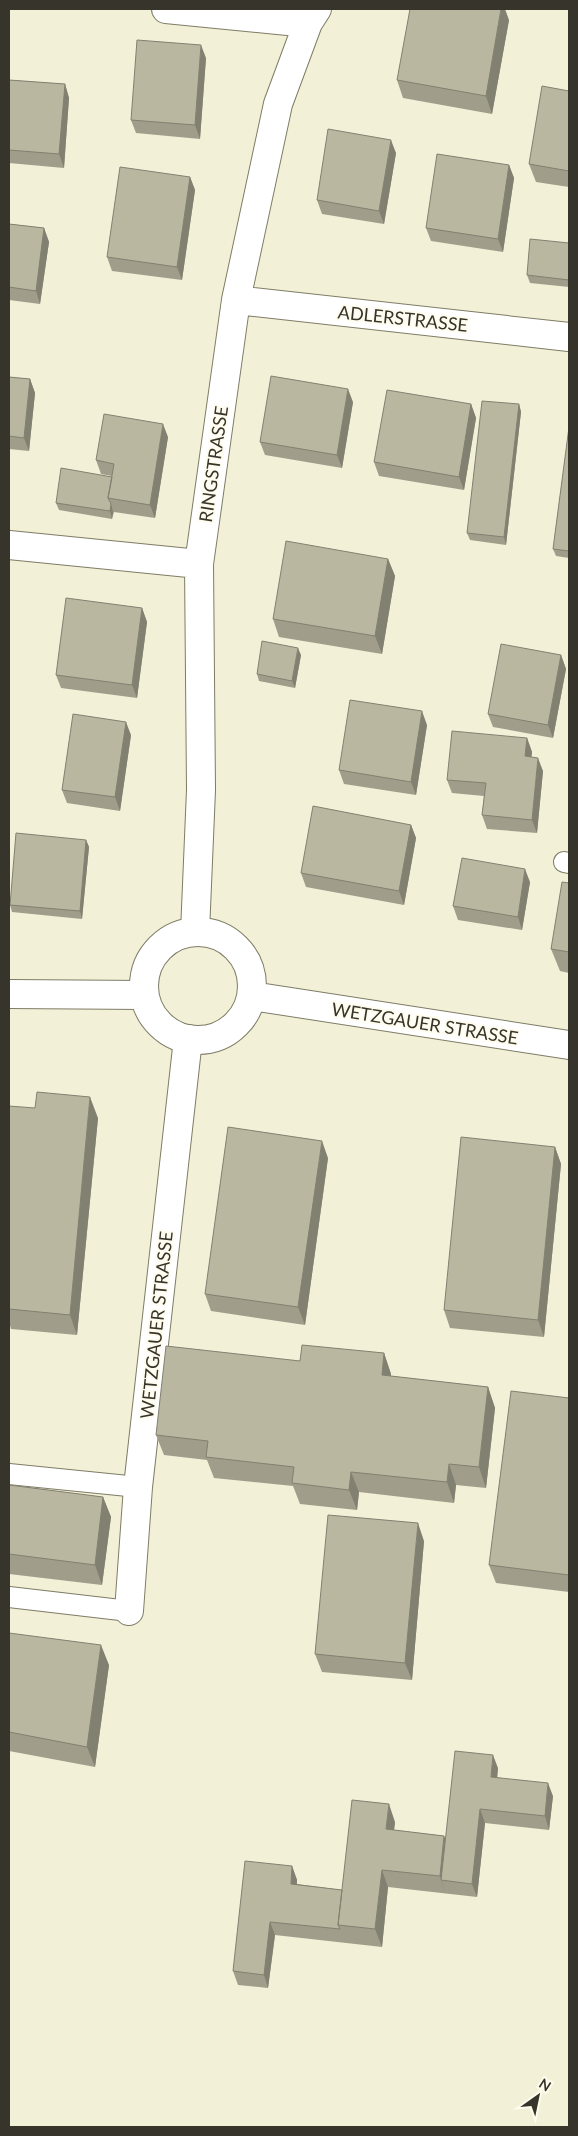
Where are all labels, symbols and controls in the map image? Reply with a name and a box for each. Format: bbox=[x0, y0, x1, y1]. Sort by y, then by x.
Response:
street label: ADLERSTRASSE bbox=[337, 300, 469, 336]
street label: RINGSTRASSE bbox=[194, 405, 232, 523]
street label: WETZGAUER STRASSE bbox=[330, 997, 520, 1049]
street label: WETZGAUER STRASSE bbox=[135, 1230, 177, 1420]
north arrow bbox=[513, 2071, 563, 2121]
text: N bbox=[536, 2075, 555, 2095]

